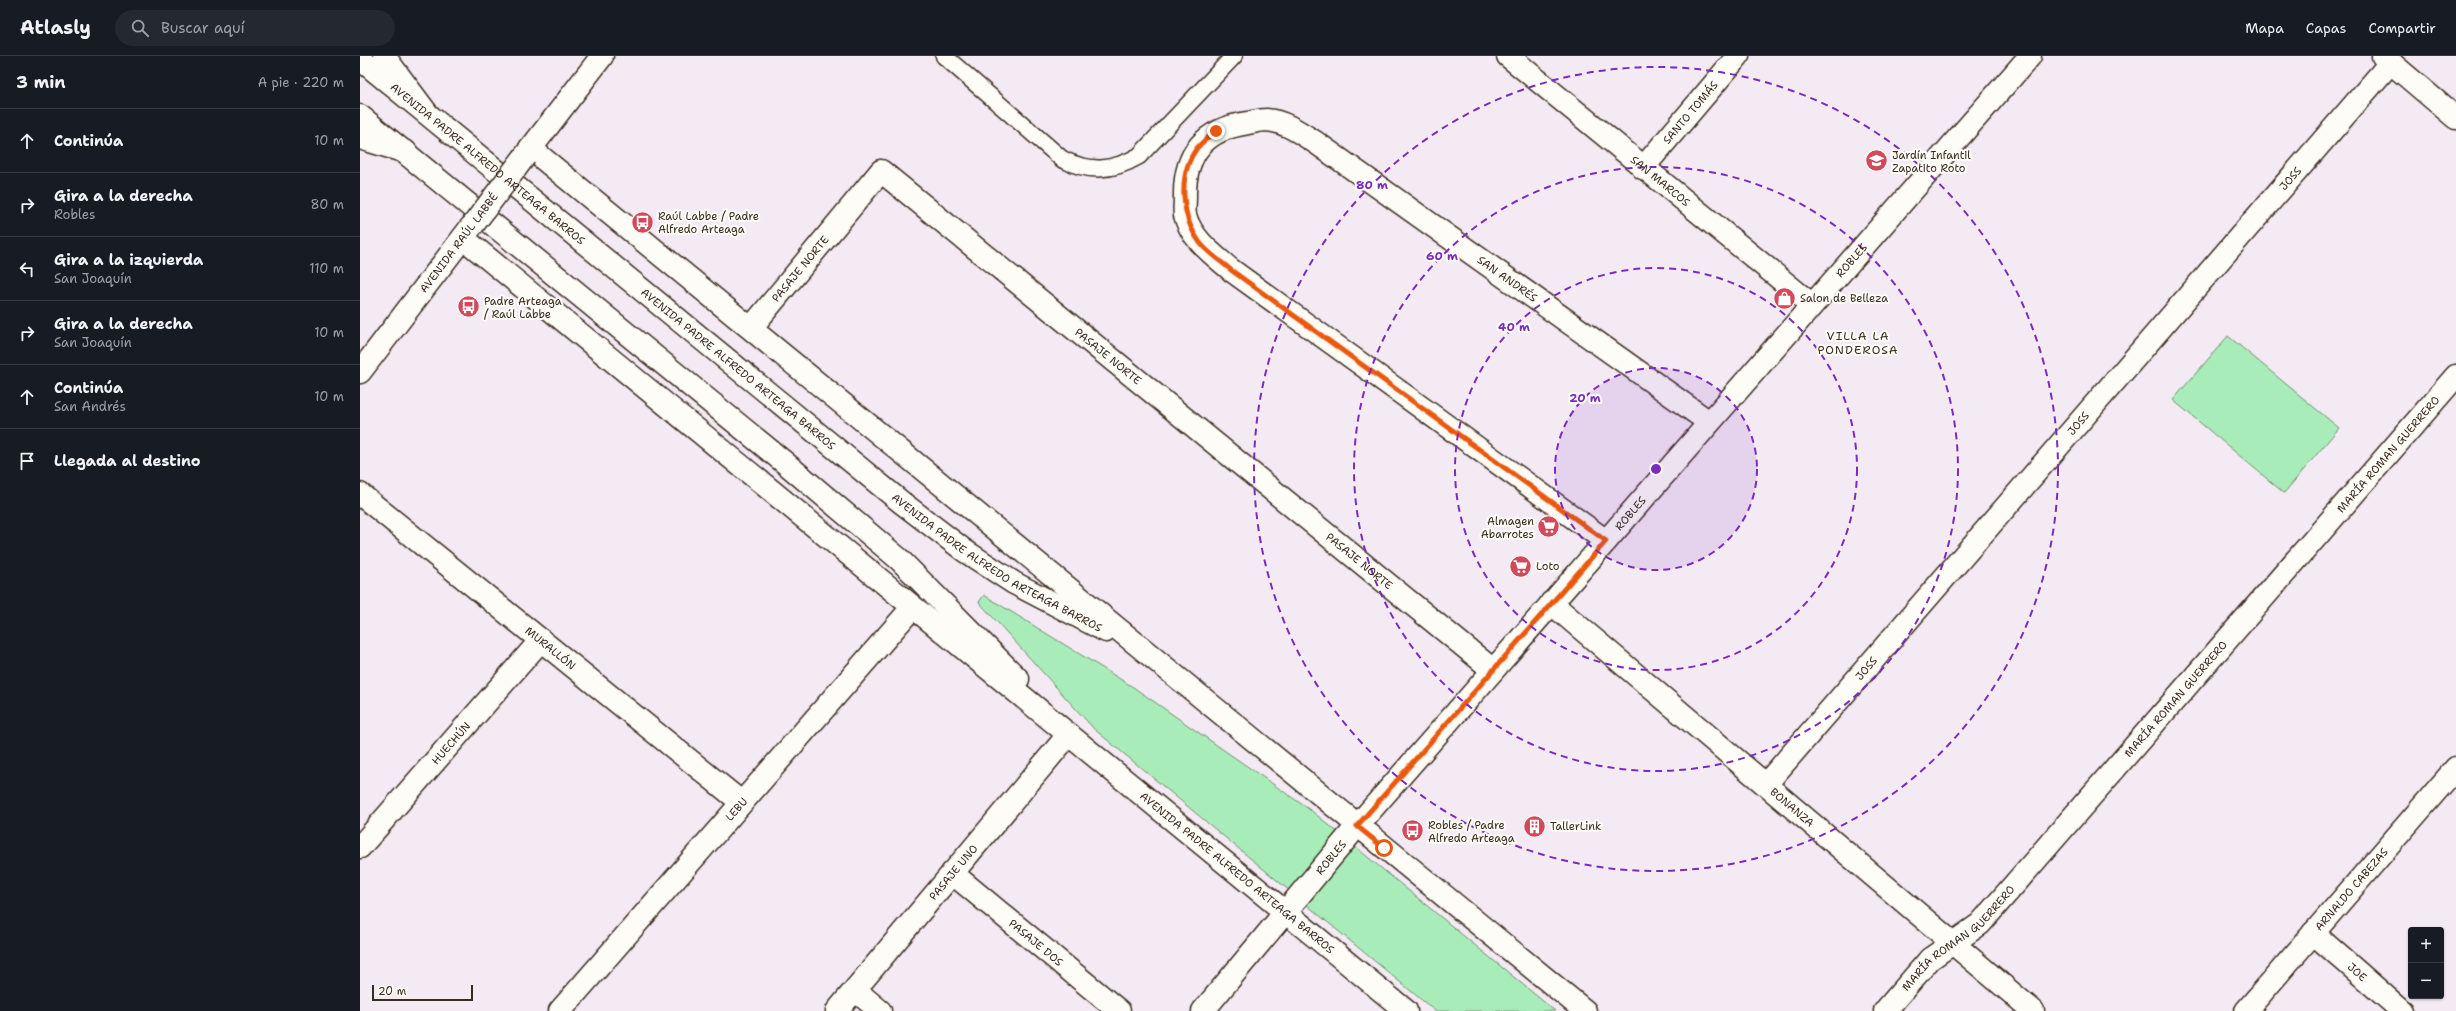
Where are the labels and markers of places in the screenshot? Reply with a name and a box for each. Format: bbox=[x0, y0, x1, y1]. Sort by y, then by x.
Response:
school or university icon: Jardín Infantil Zapatito Roto bbox=[1864, 148, 1890, 174]
place label: Jardín Infantil Zapatito Roto bbox=[1892, 148, 1971, 176]
bus stop icon: Raúl Labbe / Padre Alfredo Arteaga bbox=[630, 209, 656, 235]
place label: Raúl Labbe / Padre Alfredo Arteaga bbox=[658, 209, 759, 237]
shop icon: Salon de Belleza bbox=[1772, 285, 1798, 311]
place label: Salon de Belleza bbox=[1800, 291, 1888, 306]
bus stop icon: Padre Arteaga / Raúl Labbe bbox=[456, 294, 482, 320]
place label: Padre Arteaga / Raúl Labbe bbox=[484, 294, 562, 322]
centre of rings bbox=[1649, 462, 1663, 476]
place label: Almagen Abarrotes bbox=[1481, 514, 1534, 542]
supermarket icon: Almagen Abarrotes bbox=[1536, 514, 1562, 540]
supermarket icon: Loto bbox=[1507, 553, 1533, 579]
place label: Loto bbox=[1536, 559, 1560, 574]
building icon: TallerLink bbox=[1522, 813, 1548, 839]
bus stop icon: Robles / Padre Alfredo Arteaga bbox=[1399, 818, 1425, 844]
place label: Robles / Padre Alfredo Arteaga bbox=[1428, 818, 1515, 846]
place label: TallerLink bbox=[1550, 819, 1601, 834]

